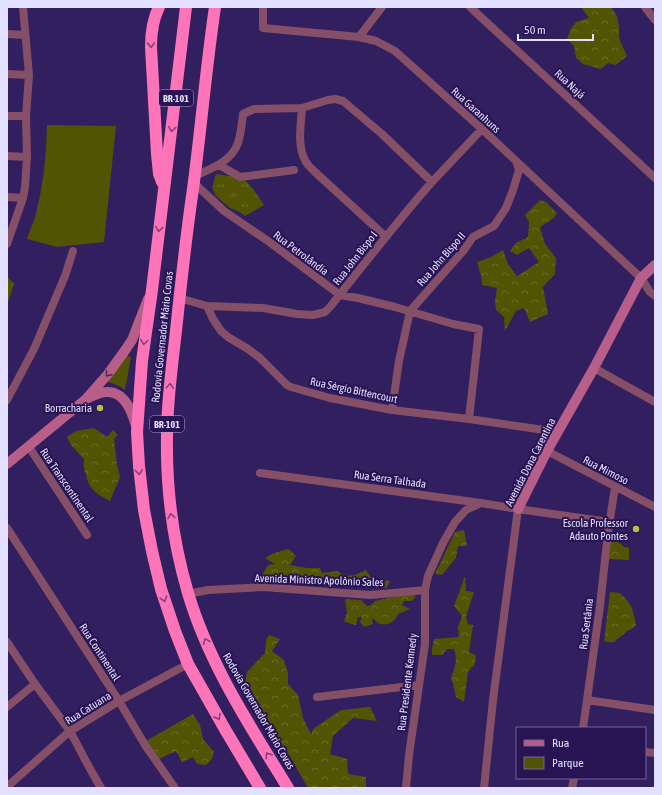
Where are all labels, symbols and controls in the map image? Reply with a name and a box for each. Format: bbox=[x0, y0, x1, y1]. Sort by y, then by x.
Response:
scale bar bbox=[518, 16, 593, 42]
text: 50 m bbox=[524, 23, 546, 37]
one-way arrow bbox=[147, 42, 155, 48]
street label: Rua Najá bbox=[552, 67, 588, 101]
street label: Rua Garanhuns bbox=[449, 85, 503, 135]
road number: BR-101 bbox=[159, 90, 193, 106]
one-way arrow bbox=[168, 126, 177, 132]
one-way arrow bbox=[155, 225, 164, 232]
street label: Rua Petrolândia bbox=[271, 228, 331, 278]
street label: Rua John Bispo I bbox=[330, 229, 380, 287]
street label: Rua John Bispo II bbox=[414, 230, 468, 288]
street label: Rodovia Governador Mário Covas bbox=[149, 271, 175, 403]
one-way arrow bbox=[140, 339, 149, 345]
one-way arrow bbox=[106, 369, 113, 376]
street label: Rua Sérgio Bittencourt bbox=[309, 375, 399, 405]
one-way arrow bbox=[165, 383, 174, 389]
place label: Borracharia bbox=[45, 402, 92, 414]
marker: Borracharia bbox=[95, 403, 105, 413]
road number: BR-101 bbox=[150, 416, 184, 432]
street label: Avenida Dona Carentina bbox=[503, 416, 557, 508]
street label: Rua Transcontinental bbox=[38, 446, 96, 524]
street label: Rua Mimoso bbox=[581, 453, 631, 487]
street label: Rua Serra Talhada bbox=[353, 468, 427, 490]
one-way arrow bbox=[135, 469, 144, 475]
one-way arrow bbox=[167, 513, 176, 519]
place label: Escola Professor Adauto Pontes bbox=[563, 517, 629, 542]
marker: Escola Professor Adauto Pontes bbox=[631, 524, 641, 534]
street label: Avenida Ministro Apolônio Sales bbox=[254, 572, 384, 588]
one-way arrow bbox=[159, 596, 168, 603]
street label: Rua Sertânia bbox=[577, 598, 595, 650]
street label: Rua Continental bbox=[77, 621, 123, 683]
street label: Rua Presidente Kennedy bbox=[395, 632, 419, 731]
one-way arrow bbox=[202, 637, 210, 644]
street label: Rodovia Governador Mário Covas bbox=[221, 651, 297, 771]
street label: Rua Catuana bbox=[63, 689, 113, 727]
one-way arrow bbox=[213, 713, 221, 720]
legend bbox=[516, 727, 646, 779]
text: Rua bbox=[552, 736, 569, 750]
one-way arrow bbox=[265, 752, 272, 759]
text: Parque bbox=[552, 756, 584, 770]

